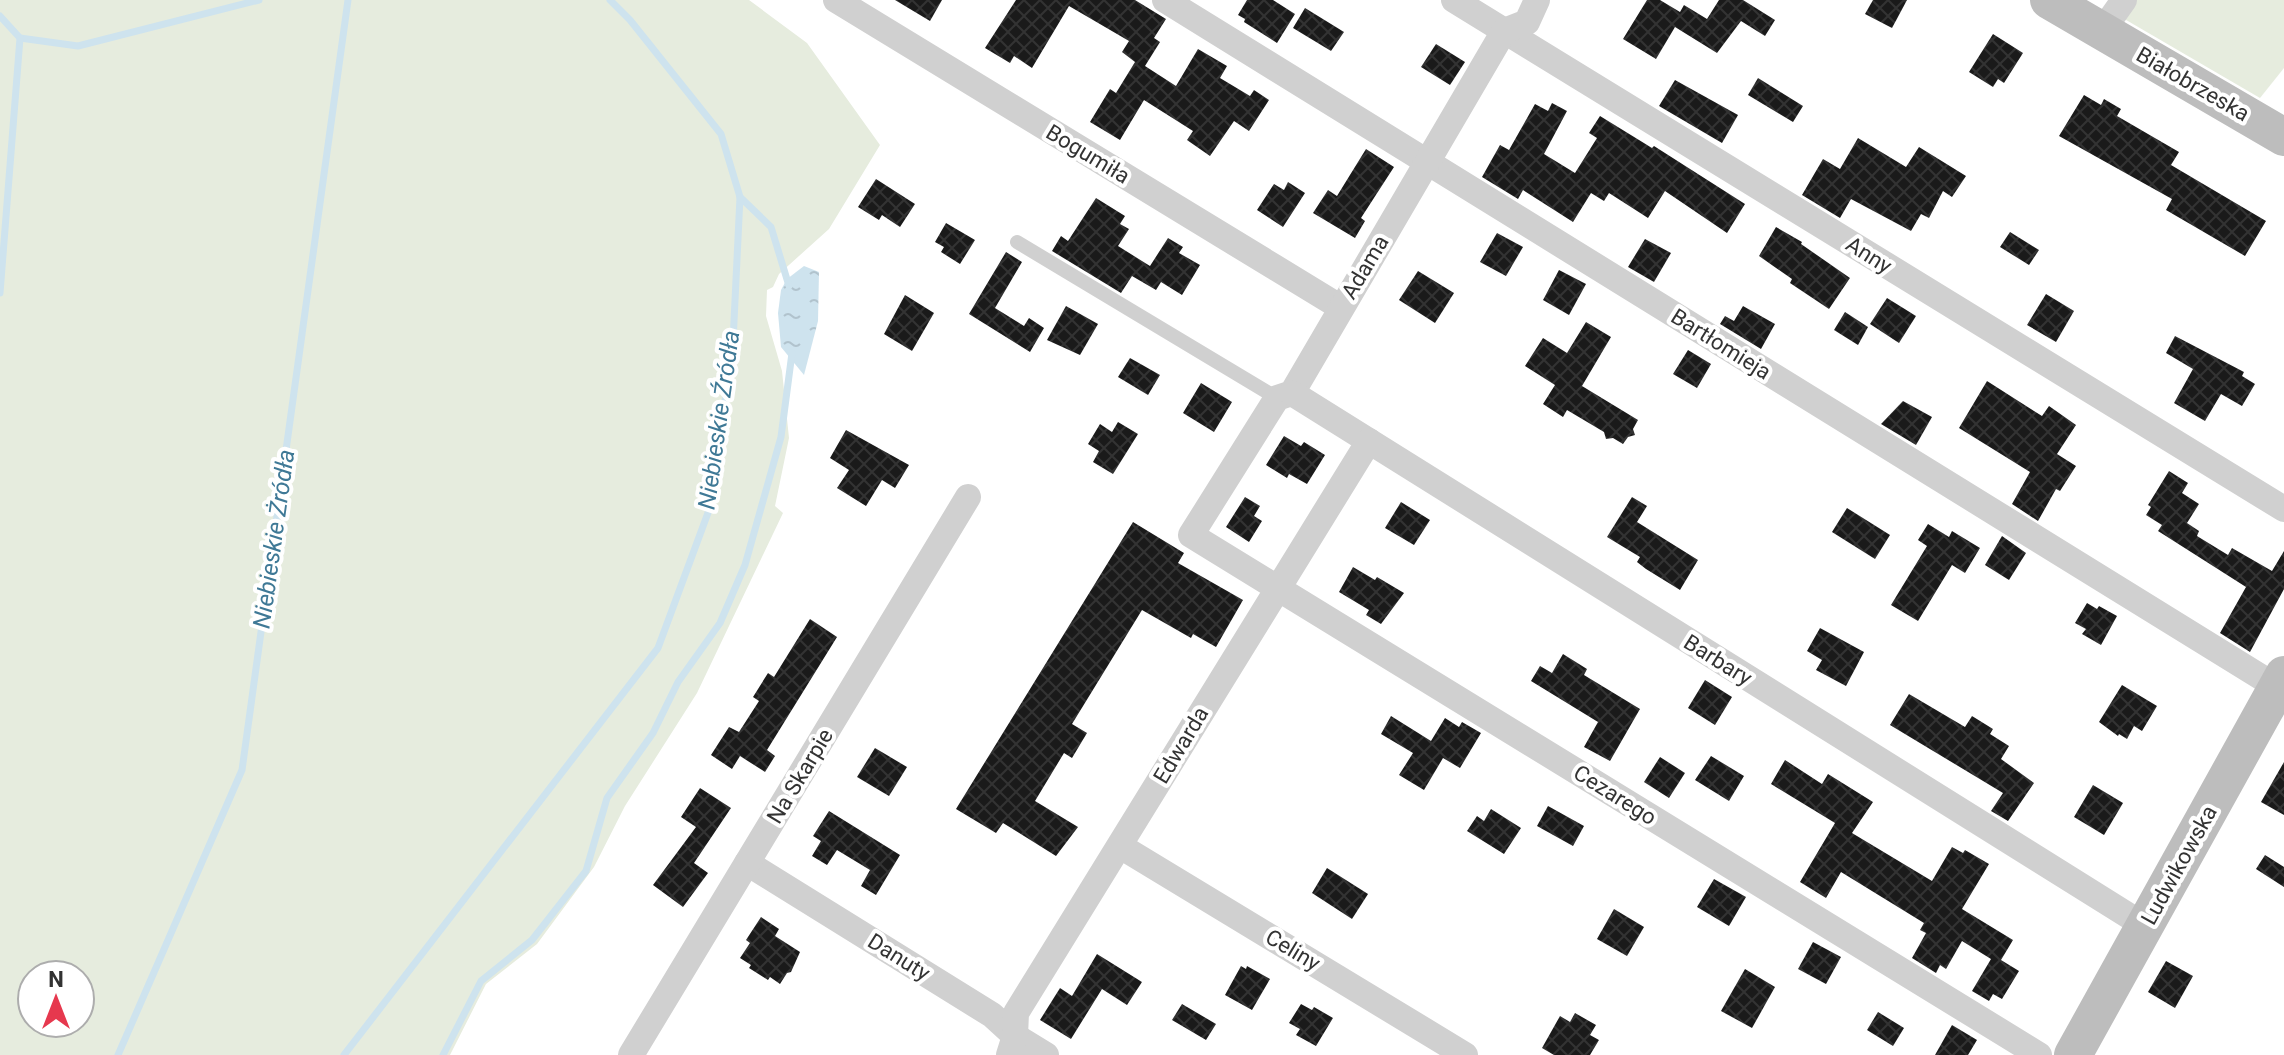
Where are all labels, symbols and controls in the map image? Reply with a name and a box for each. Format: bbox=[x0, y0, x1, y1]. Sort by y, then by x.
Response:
street label: Białobrzeska bbox=[2132, 42, 2254, 126]
street label: Bogumiła bbox=[1042, 119, 1134, 189]
street label: Adama bbox=[1336, 231, 1394, 303]
street label: Anny bbox=[1842, 231, 1897, 279]
street label: Bartłomieja bbox=[1667, 303, 1775, 385]
water label: Niebieskie Źródła bbox=[693, 329, 745, 511]
water label: Niebieskie Żródła bbox=[248, 448, 300, 630]
street label: Barbary bbox=[1679, 629, 1757, 691]
street label: Edwarda bbox=[1148, 702, 1214, 788]
street label: Na Skarpie bbox=[762, 724, 838, 828]
street label: Cezarego bbox=[1569, 760, 1661, 830]
street label: Ludwikowska bbox=[2136, 801, 2222, 929]
street label: Celiny bbox=[1261, 924, 1325, 976]
street label: Danuty bbox=[863, 928, 935, 986]
north arrow bbox=[16, 959, 96, 1039]
text: N bbox=[48, 967, 64, 992]

